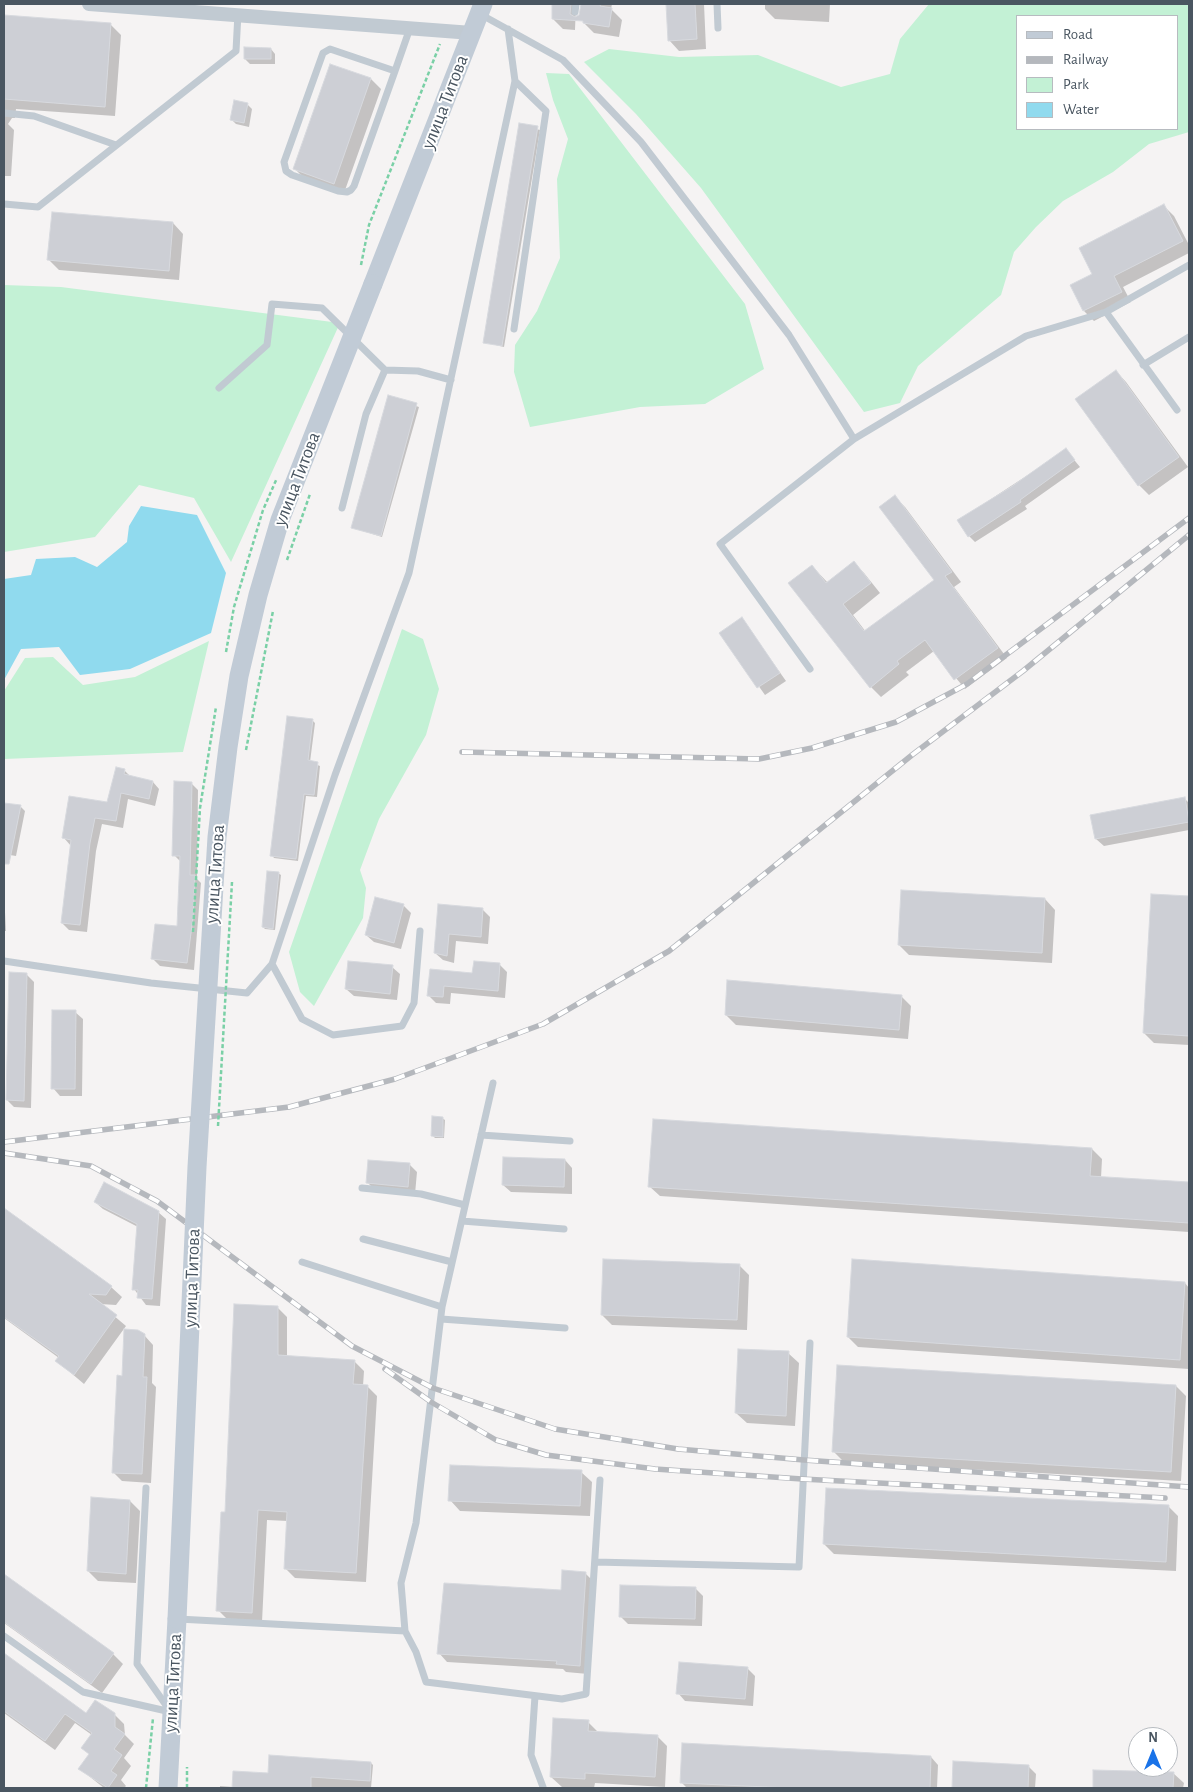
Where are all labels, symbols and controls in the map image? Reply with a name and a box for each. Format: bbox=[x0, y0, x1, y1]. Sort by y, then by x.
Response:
legend bbox=[1016, 15, 1178, 130]
text: Road bbox=[1063, 27, 1093, 42]
street label: улица Титова bbox=[417, 52, 473, 152]
text: Railway bbox=[1063, 52, 1108, 67]
text: Park bbox=[1063, 77, 1089, 92]
text: Water bbox=[1063, 102, 1099, 117]
street label: улица Титова bbox=[269, 429, 325, 529]
street label: улица Титова bbox=[200, 824, 230, 924]
street label: улица Титова bbox=[179, 1228, 205, 1328]
street label: улица Титова bbox=[159, 1633, 187, 1733]
north arrow bbox=[1128, 1727, 1178, 1777]
text: N bbox=[1148, 1731, 1158, 1745]

